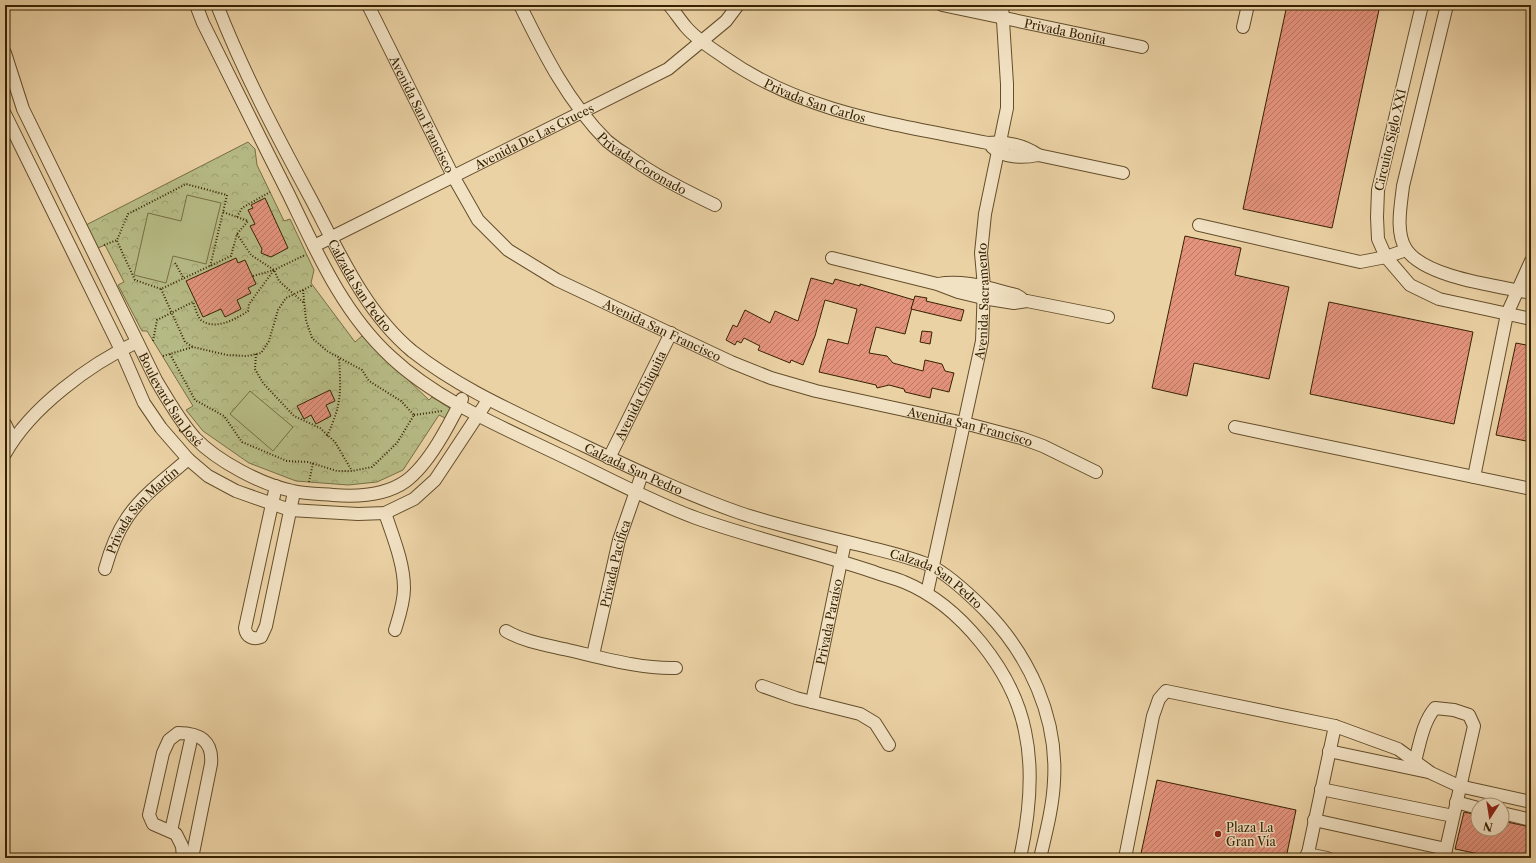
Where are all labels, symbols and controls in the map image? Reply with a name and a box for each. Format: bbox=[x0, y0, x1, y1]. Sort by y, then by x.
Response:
street label: Privada Bonita bbox=[1023, 15, 1108, 47]
street label: Avenida San Francisco bbox=[387, 52, 458, 175]
street label: Privada San Carlos bbox=[762, 75, 867, 125]
street label: Circuito Siglo XXI bbox=[1371, 87, 1409, 193]
street label: Avenida De Las Cruces bbox=[471, 100, 596, 172]
street label: Privada Coronado bbox=[595, 129, 689, 197]
street label: Calzada San Pedro bbox=[325, 236, 395, 334]
street label: Avenida Sacramento bbox=[971, 242, 992, 362]
street label: Avenida San Francisco bbox=[600, 295, 724, 364]
street label: Avenida Chiquita bbox=[611, 347, 669, 444]
street label: Boulevard San José bbox=[136, 350, 206, 450]
street label: Avenida San Francisco bbox=[905, 403, 1035, 449]
street label: Calzada San Pedro bbox=[582, 439, 685, 497]
street label: Privada San Martín bbox=[103, 463, 181, 556]
street label: Privada Pacífica bbox=[596, 517, 633, 609]
street label: Calzada San Pedro bbox=[888, 545, 986, 611]
street label: Privada Paraíso bbox=[812, 577, 845, 666]
north arrow bbox=[1470, 797, 1510, 837]
text: N bbox=[1481, 819, 1494, 835]
place label: Plaza La Gran Vía bbox=[1226, 820, 1276, 849]
marker: Plaza La Gran Vía bbox=[1213, 829, 1223, 839]

